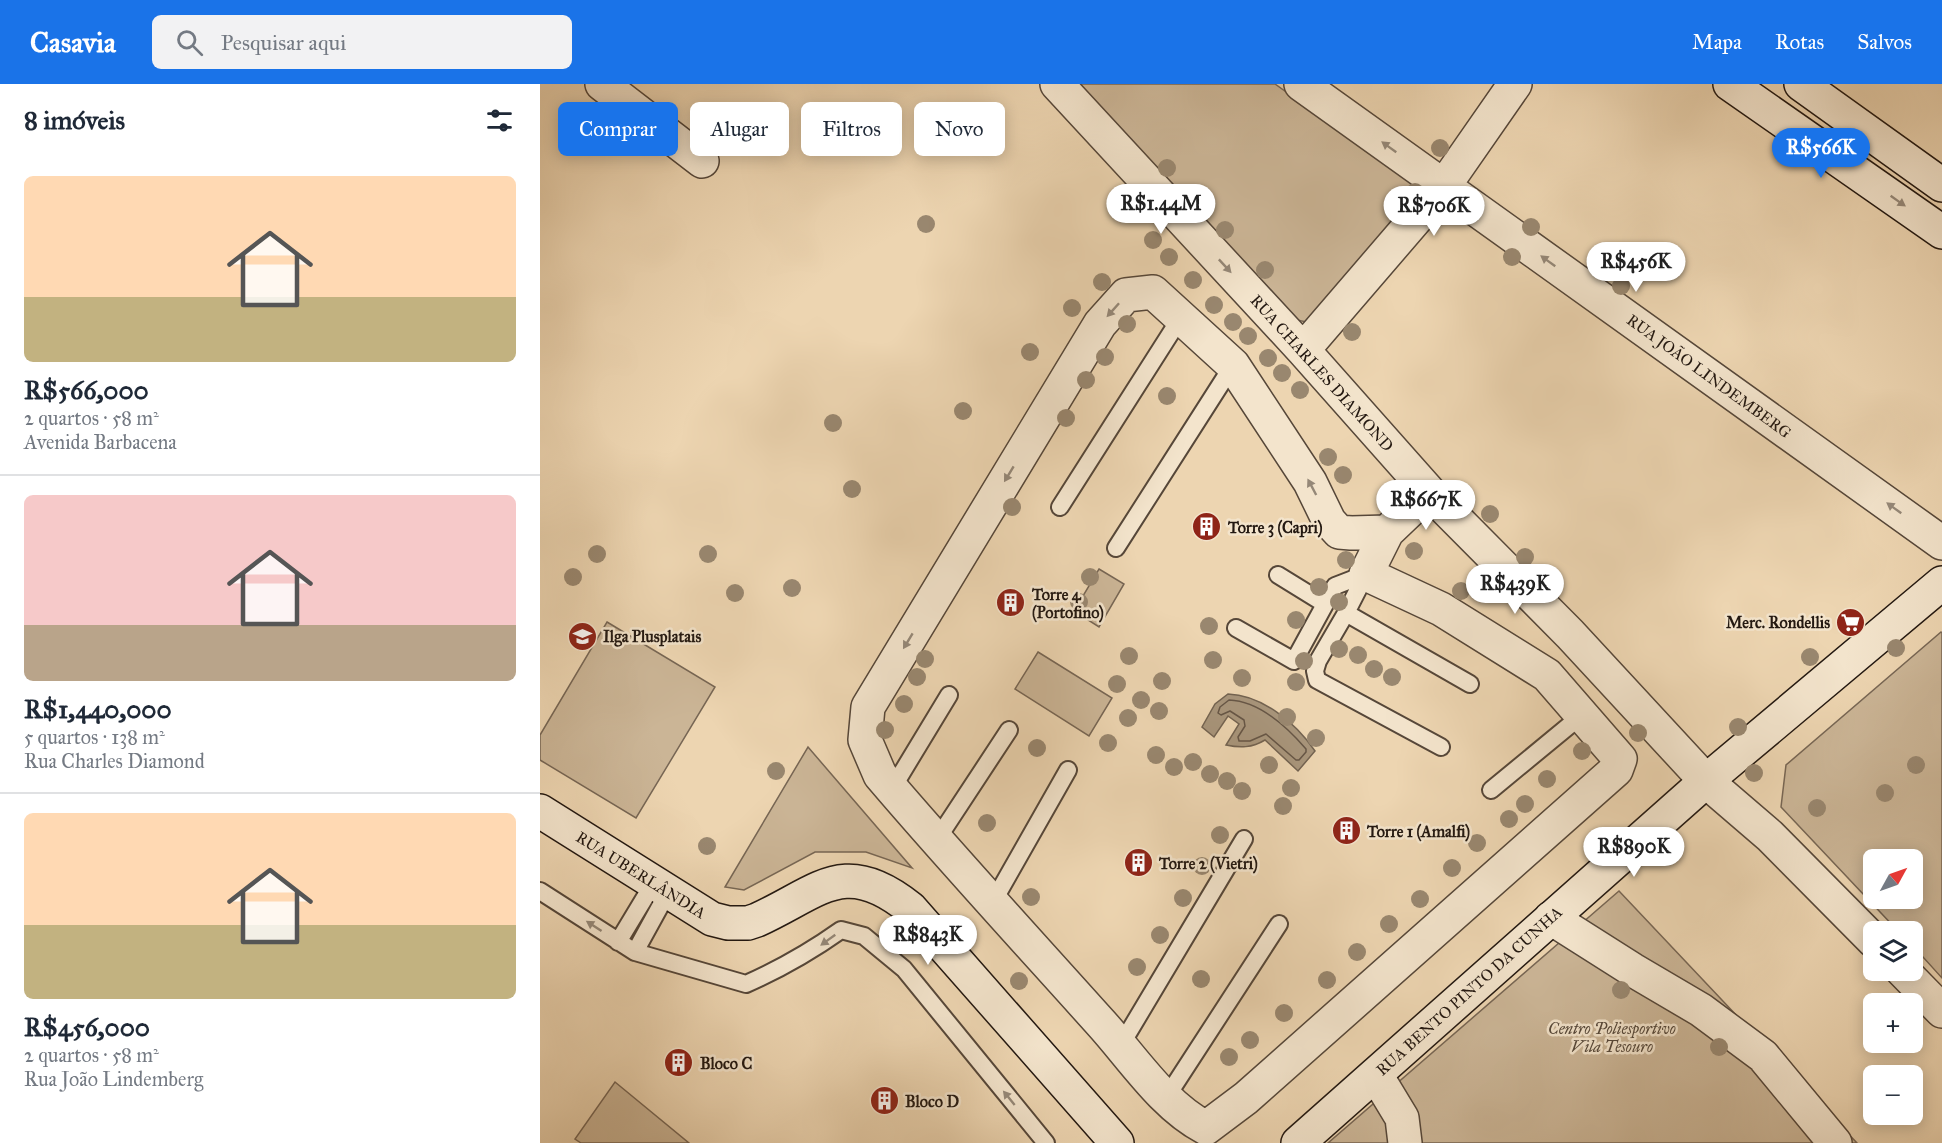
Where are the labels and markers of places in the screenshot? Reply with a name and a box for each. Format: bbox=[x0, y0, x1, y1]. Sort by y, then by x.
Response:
pin: R$566K bbox=[1772, 128, 1870, 179]
pin: R$1.44M bbox=[1106, 184, 1216, 235]
pin: R$706K bbox=[1385, 186, 1483, 237]
pin: R$456K bbox=[1587, 242, 1685, 293]
pin: R$667K bbox=[1377, 480, 1475, 531]
building icon: Torre 3 (Capri) bbox=[1191, 511, 1223, 543]
place label: Torre 3 (Capri) bbox=[1227, 518, 1323, 538]
pin: R$439K bbox=[1466, 564, 1564, 615]
place label: Torre 4 (Portofino) bbox=[1031, 585, 1104, 623]
building icon: Torre 4 (Portofino) bbox=[995, 587, 1027, 619]
supermarket icon: Merc. Rondellis bbox=[1835, 606, 1867, 638]
place label: Merc. Rondellis bbox=[1726, 613, 1830, 632]
school or university icon: Ilga Plusplatais bbox=[566, 620, 598, 652]
place label: Ilga Plusplatais bbox=[603, 627, 701, 647]
building icon: Torre 1 (Amalfi) bbox=[1330, 815, 1362, 847]
place label: Torre 1 (Amalfi) bbox=[1366, 822, 1470, 842]
pin: R$890K bbox=[1585, 827, 1683, 878]
building icon: Torre 2 (Vietri) bbox=[1122, 847, 1154, 879]
place label: Torre 2 (Vietri) bbox=[1158, 854, 1258, 874]
pin: R$843K bbox=[879, 915, 977, 966]
building icon: Bloco C bbox=[663, 1047, 695, 1079]
place label: Bloco C bbox=[700, 1054, 752, 1073]
building icon: Bloco D bbox=[868, 1085, 900, 1117]
place label: Bloco D bbox=[905, 1092, 959, 1111]

